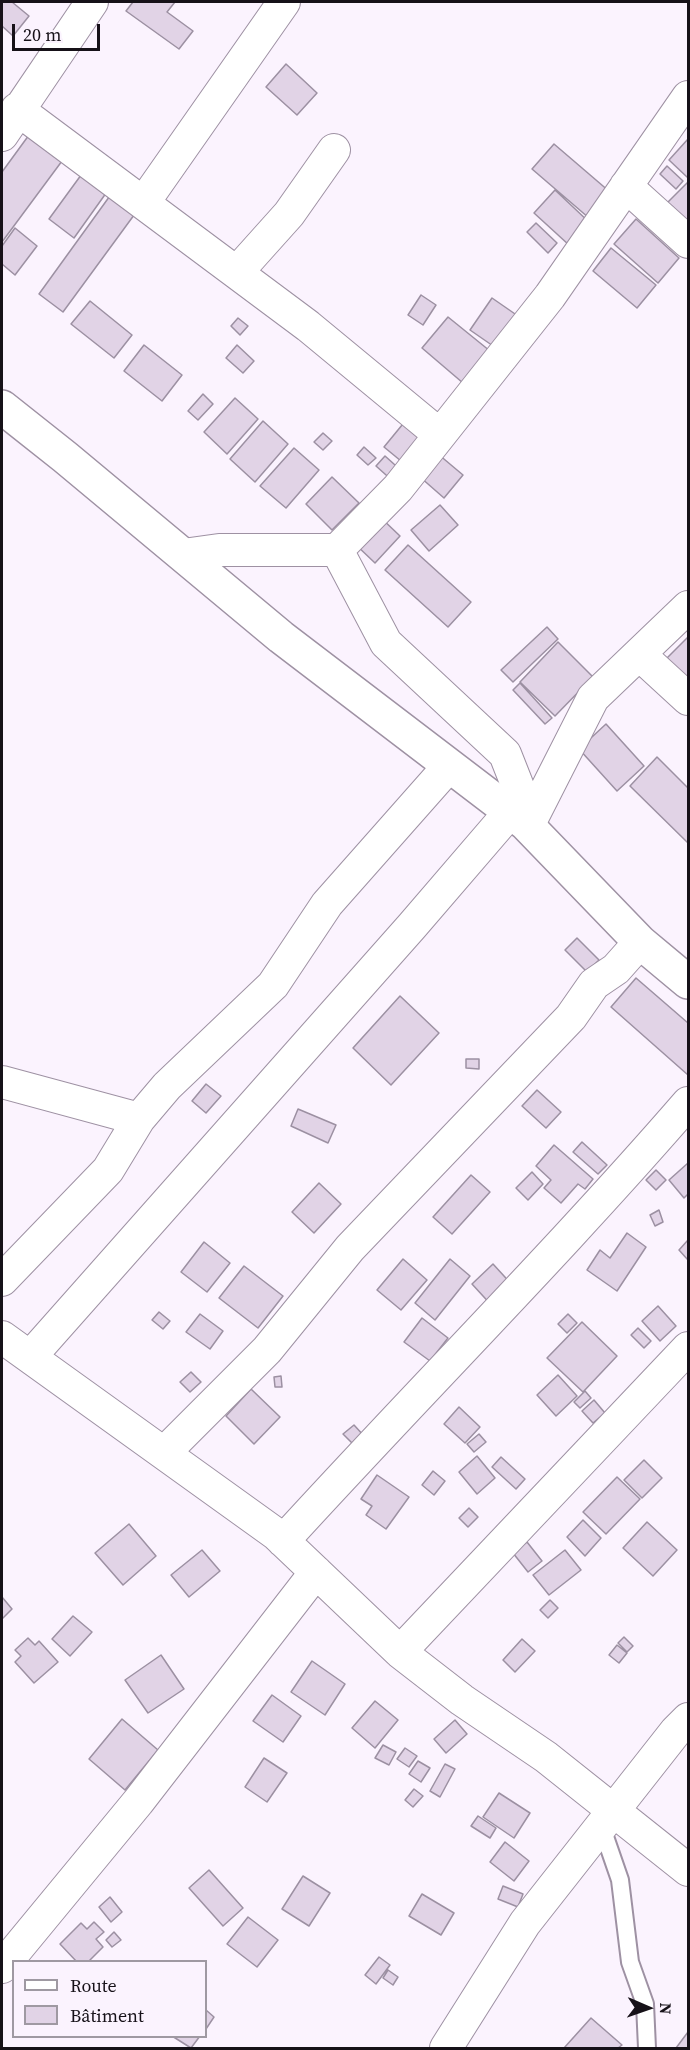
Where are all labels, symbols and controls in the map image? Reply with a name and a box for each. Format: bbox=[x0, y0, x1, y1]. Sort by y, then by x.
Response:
scale bar bbox=[15, 12, 104, 50]
text: 20 m bbox=[23, 22, 61, 47]
legend bbox=[12, 1960, 207, 2038]
text: Route bbox=[70, 1973, 117, 1998]
north arrow bbox=[618, 1978, 678, 2038]
text: N bbox=[655, 2002, 677, 2015]
text: Bâtiment bbox=[70, 2003, 144, 2028]

